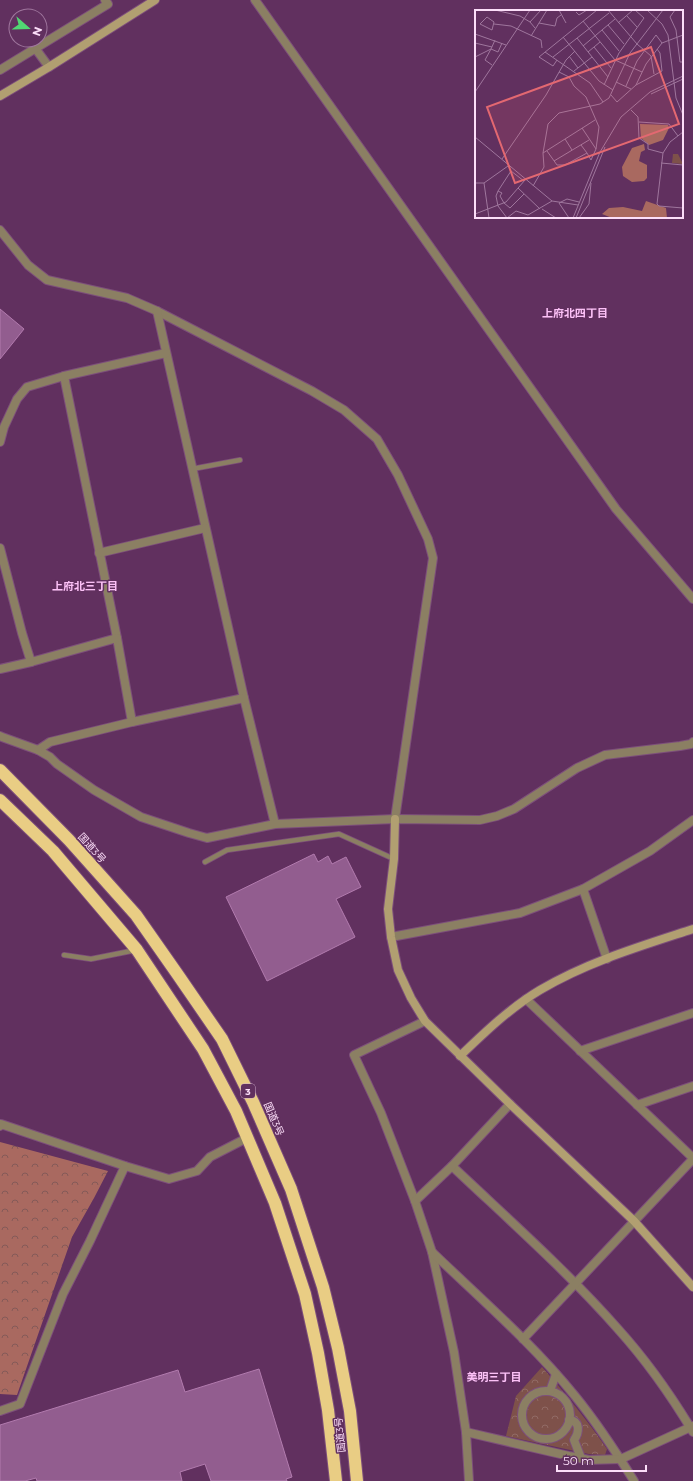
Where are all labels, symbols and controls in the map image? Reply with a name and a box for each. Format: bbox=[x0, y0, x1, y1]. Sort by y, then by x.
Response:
north arrow bbox=[8, 8, 48, 48]
inset map bbox=[475, 10, 683, 218]
text: N bbox=[29, 25, 45, 38]
district label: 上府北四丁目 bbox=[542, 306, 608, 320]
district label: 上府北三丁目 bbox=[52, 579, 118, 593]
street label: 国道3号 bbox=[75, 830, 109, 866]
road number: 3 bbox=[241, 1084, 255, 1098]
street label: 国道3号 bbox=[261, 1100, 287, 1138]
district label: 美明三丁目 bbox=[467, 1370, 522, 1384]
street label: 国道3号 bbox=[332, 1417, 348, 1453]
scale bar bbox=[557, 1447, 646, 1473]
text: 50 m bbox=[563, 1453, 594, 1468]

